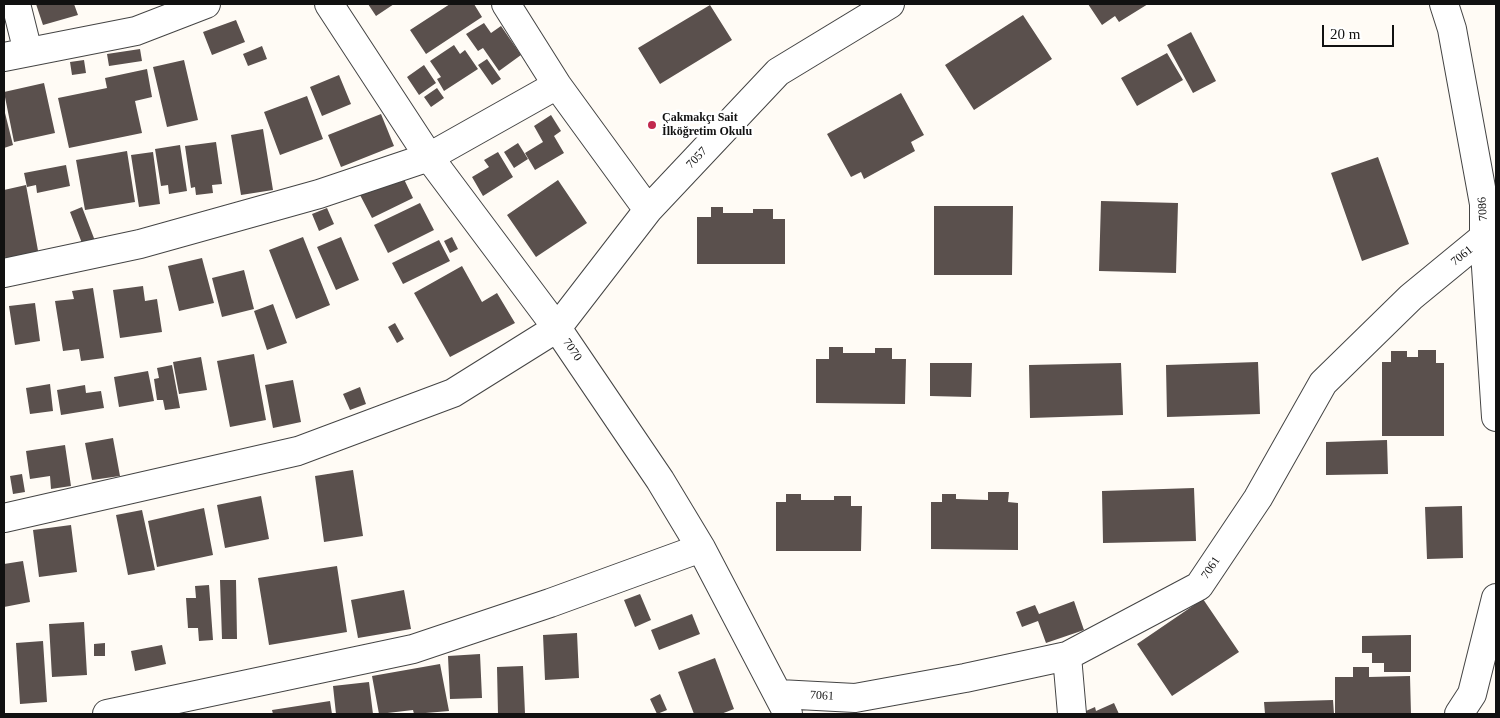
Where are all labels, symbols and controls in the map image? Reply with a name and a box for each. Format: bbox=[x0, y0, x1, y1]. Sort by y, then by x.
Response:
scale bar bbox=[1325, 15, 1398, 47]
text: 20 m bbox=[1330, 26, 1360, 42]
place label: Çakmakçı Sait İlköğretim Okulu bbox=[662, 111, 752, 139]
marker: Çakmakçı Sait İlköğretim Okulu bbox=[646, 119, 658, 131]
street label: 7057 bbox=[684, 144, 710, 172]
street label: 7086 bbox=[1475, 197, 1491, 221]
street label: 7061 bbox=[1448, 243, 1476, 269]
street label: 7070 bbox=[559, 336, 585, 364]
street label: 7061 bbox=[1198, 554, 1224, 582]
street label: 7061 bbox=[810, 688, 834, 704]

